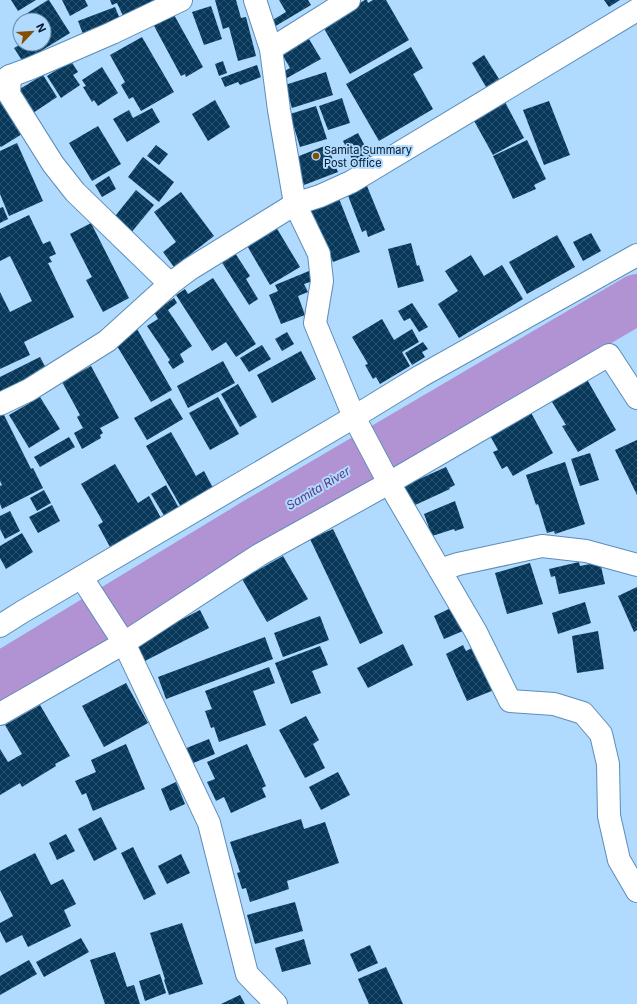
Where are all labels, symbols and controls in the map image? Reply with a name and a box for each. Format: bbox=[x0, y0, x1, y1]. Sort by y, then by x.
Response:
north arrow bbox=[12, 12, 52, 52]
text: N bbox=[33, 21, 49, 35]
place label: Samita Summary Post Office bbox=[324, 143, 412, 170]
marker: Samita Summary Post Office bbox=[311, 151, 321, 161]
water label: Samita River bbox=[283, 463, 353, 513]

